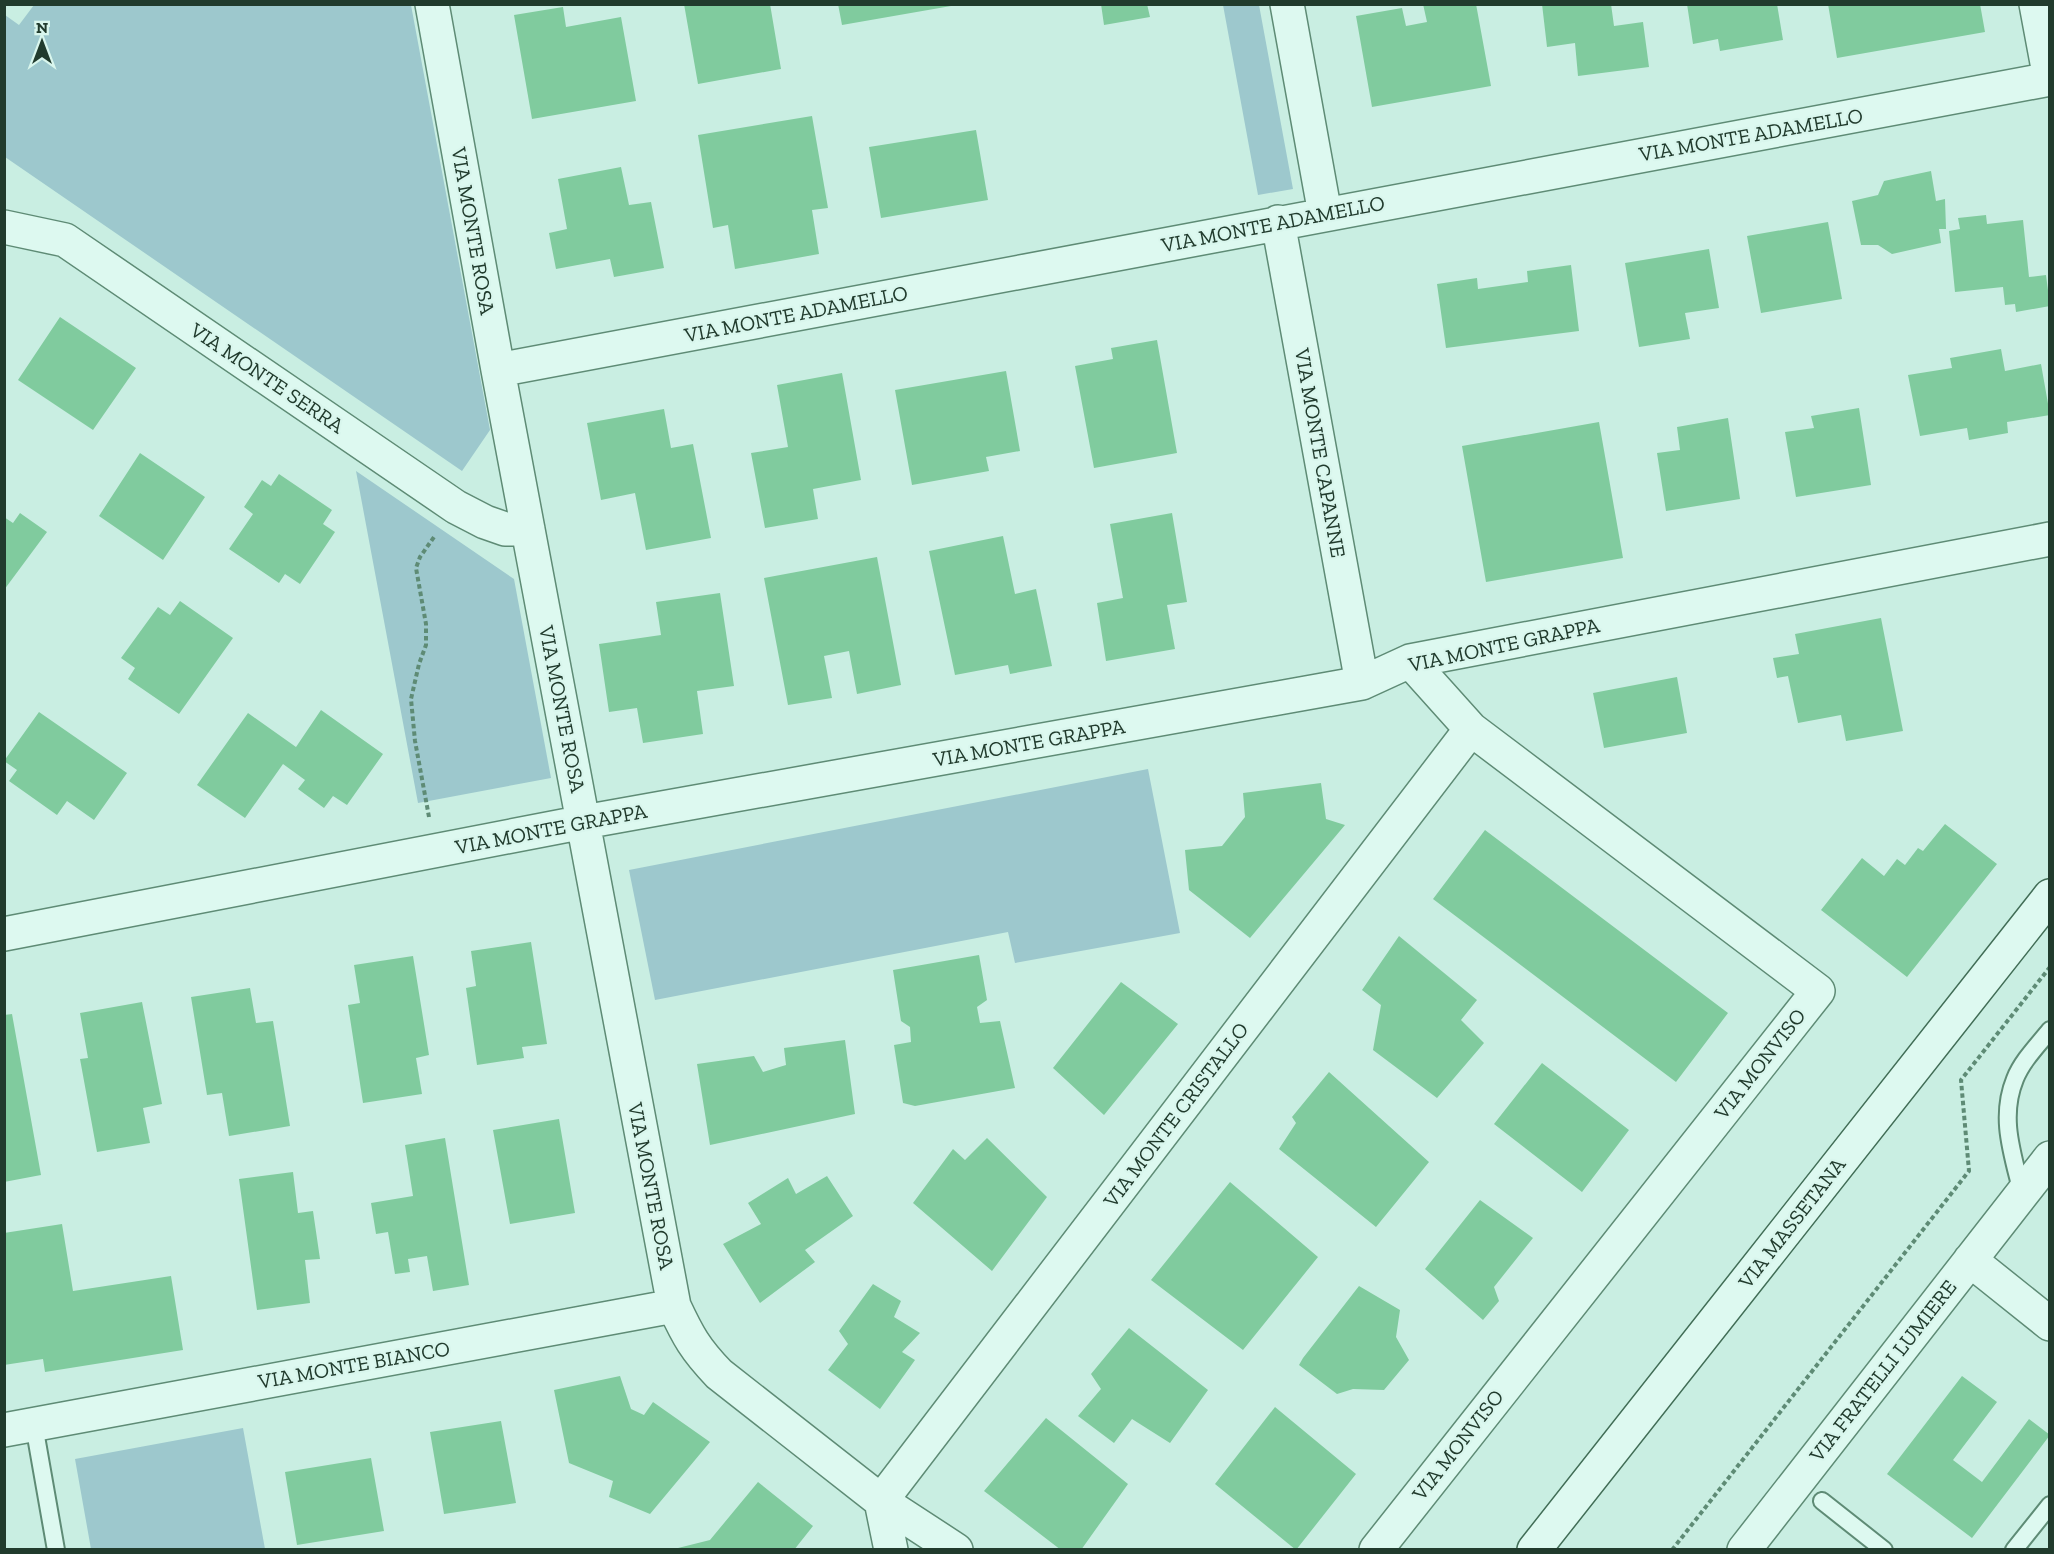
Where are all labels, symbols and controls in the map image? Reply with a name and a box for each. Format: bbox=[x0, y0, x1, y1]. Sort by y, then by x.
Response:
north arrow bbox=[12, 12, 72, 72]
text: N bbox=[36, 18, 48, 37]
street label: VIA MONTE ADAMELLO bbox=[1636, 103, 1865, 167]
street label: VIA MONTE ROSA bbox=[446, 144, 501, 317]
street label: VIA MONTE ADAMELLO bbox=[1158, 190, 1387, 258]
street label: VIA MONTE ADAMELLO bbox=[681, 280, 910, 348]
street label: VIA MONTE SERRA bbox=[185, 316, 349, 439]
street label: VIA MONTE CAPANNE bbox=[1290, 345, 1351, 560]
street label: VIA MONTE GRAPPA bbox=[1405, 612, 1602, 677]
street label: VIA MONTE ROSA bbox=[534, 622, 591, 795]
street label: VIA MONTE GRAPPA bbox=[930, 713, 1127, 772]
street label: VIA MONTE GRAPPA bbox=[452, 798, 649, 860]
street label: VIA MONVISO bbox=[1708, 1003, 1811, 1125]
street label: VIA MONTE CRISTALLO bbox=[1097, 1017, 1253, 1213]
street label: VIA MONTE ROSA bbox=[623, 1099, 680, 1272]
street label: VIA MASSETANA bbox=[1732, 1152, 1851, 1294]
street label: VIA FRATELLI LUMIERE bbox=[1803, 1275, 1961, 1467]
street label: VIA MONTE BIANCO bbox=[255, 1335, 452, 1394]
street label: VIA MONVISO bbox=[1406, 1384, 1509, 1506]

